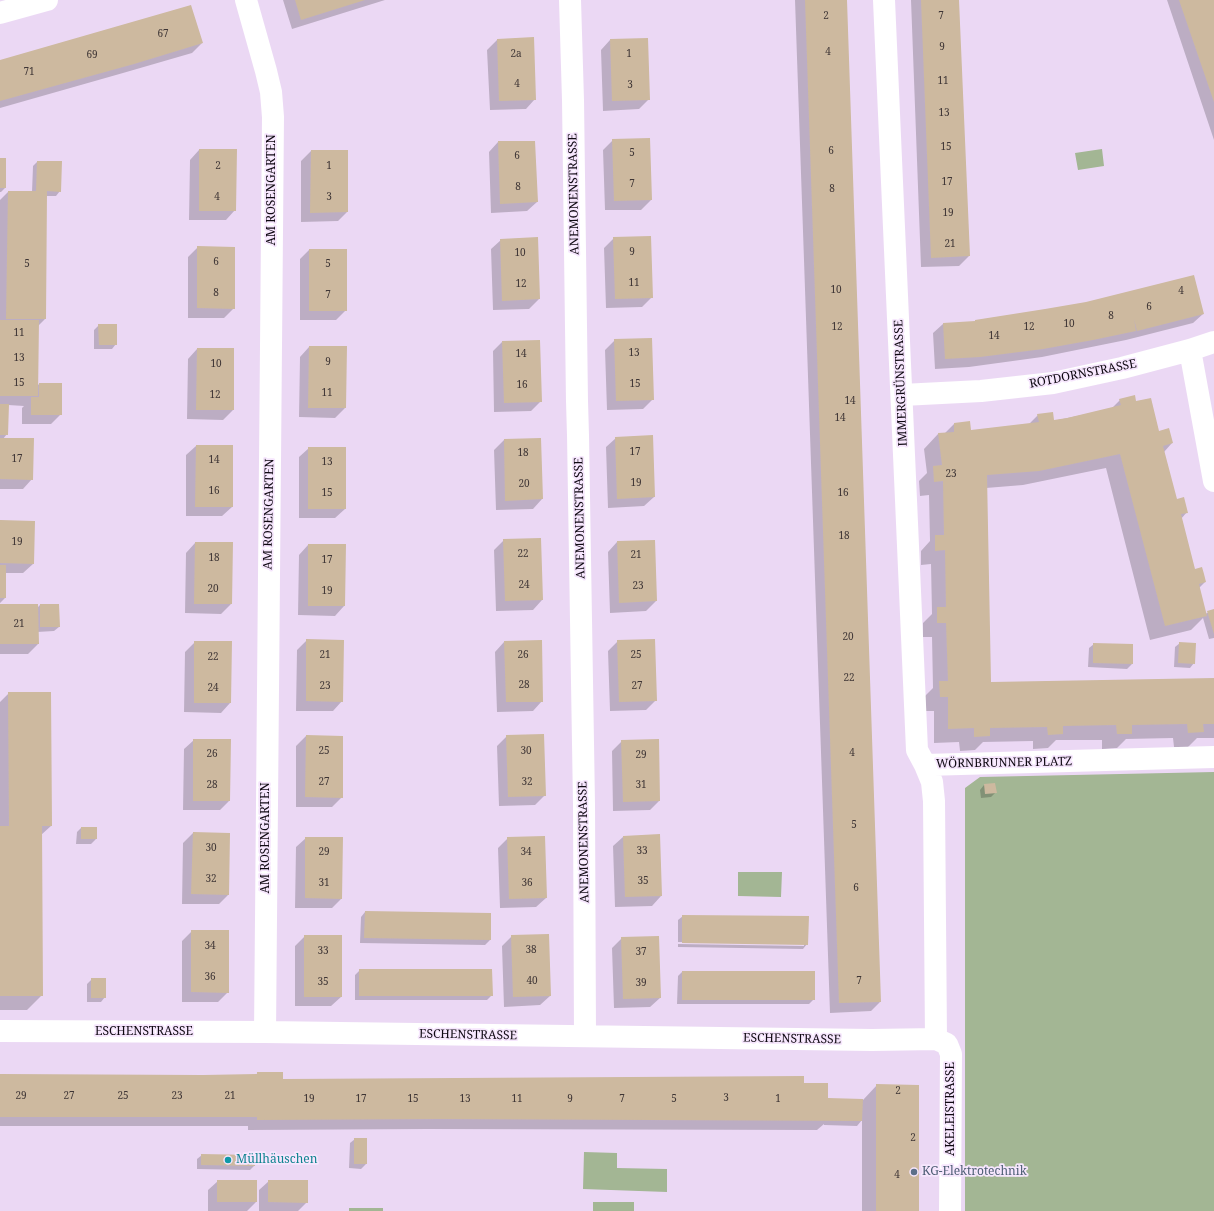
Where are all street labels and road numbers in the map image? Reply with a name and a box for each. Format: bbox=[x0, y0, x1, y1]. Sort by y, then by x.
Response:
street label: ANEMONENSTRASSE bbox=[566, 133, 582, 255]
street label: AM ROSENGARTEN bbox=[265, 134, 279, 246]
street label: IMMERGRÜNSTRASSE bbox=[892, 319, 910, 447]
street label: ROTDORNSTRASSE bbox=[1028, 357, 1138, 391]
street label: ANEMONENSTRASSE bbox=[572, 457, 588, 579]
street label: AM ROSENGARTEN bbox=[261, 458, 277, 570]
street label: WÖRNBRUNNER PLATZ bbox=[936, 755, 1072, 771]
street label: ANEMONENSTRASSE bbox=[576, 781, 592, 903]
street label: AM ROSENGARTEN bbox=[259, 782, 273, 894]
street label: ESCHENSTRASSE bbox=[95, 1025, 193, 1039]
street label: ESCHENSTRASSE bbox=[419, 1027, 517, 1043]
street label: ESCHENSTRASSE bbox=[743, 1031, 841, 1047]
street label: AKELEISTRASSE bbox=[944, 1062, 958, 1156]

